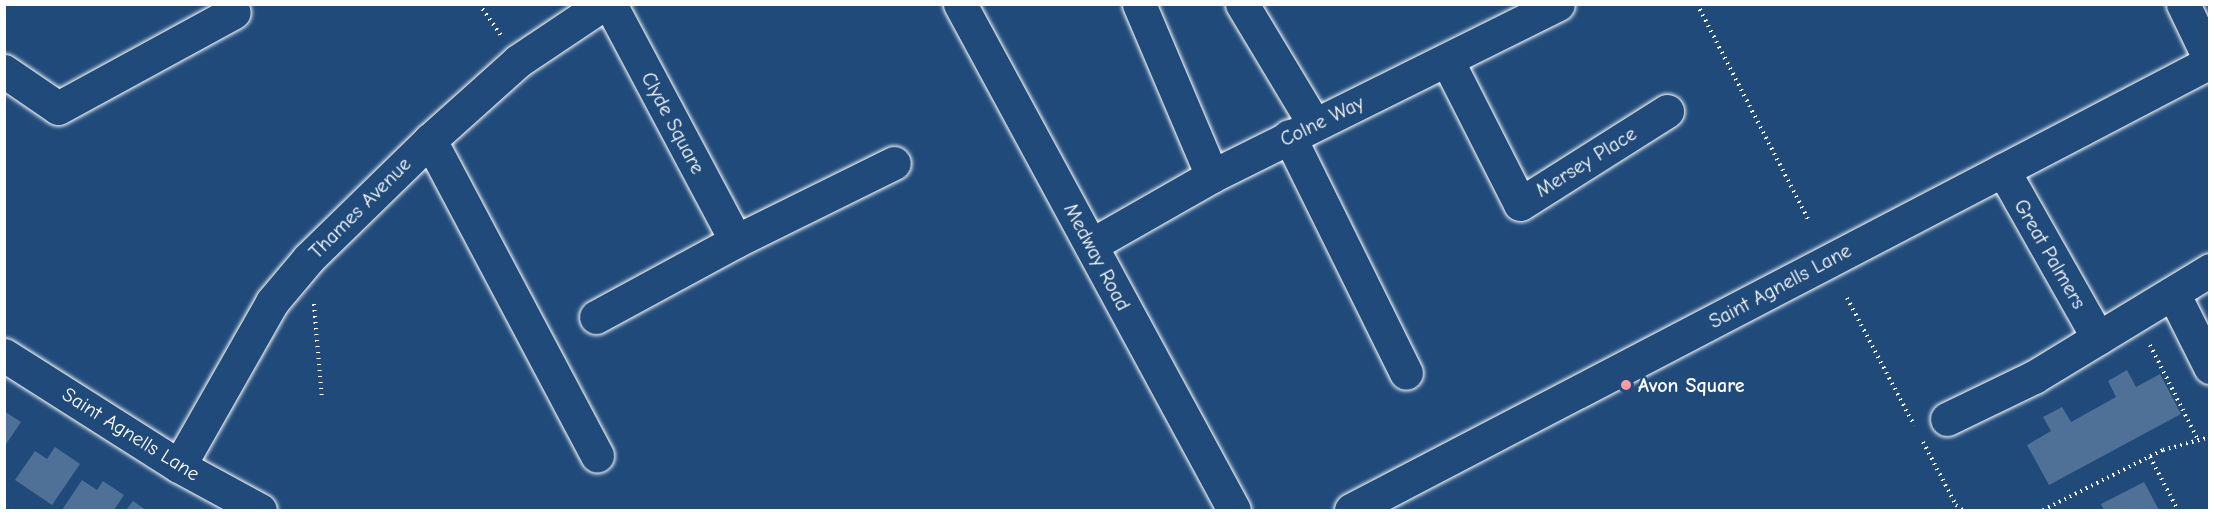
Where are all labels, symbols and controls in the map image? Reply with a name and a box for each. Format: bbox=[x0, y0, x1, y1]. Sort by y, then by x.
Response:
street label: Clyde Square bbox=[636, 68, 710, 178]
street label: Colne Way bbox=[1276, 90, 1368, 152]
street label: Mersey Place bbox=[1531, 122, 1641, 202]
street label: Thames Avenue bbox=[304, 152, 416, 264]
street label: Great Palmers bbox=[2009, 195, 2091, 313]
street label: Medway Road bbox=[1059, 199, 1135, 315]
street label: Saint Agnells Lane bbox=[1705, 238, 1855, 334]
place label: Avon Square bbox=[1638, 373, 1744, 397]
marker: Avon Square bbox=[1619, 378, 1633, 392]
street label: Saint Agnells Lane bbox=[58, 382, 204, 486]

